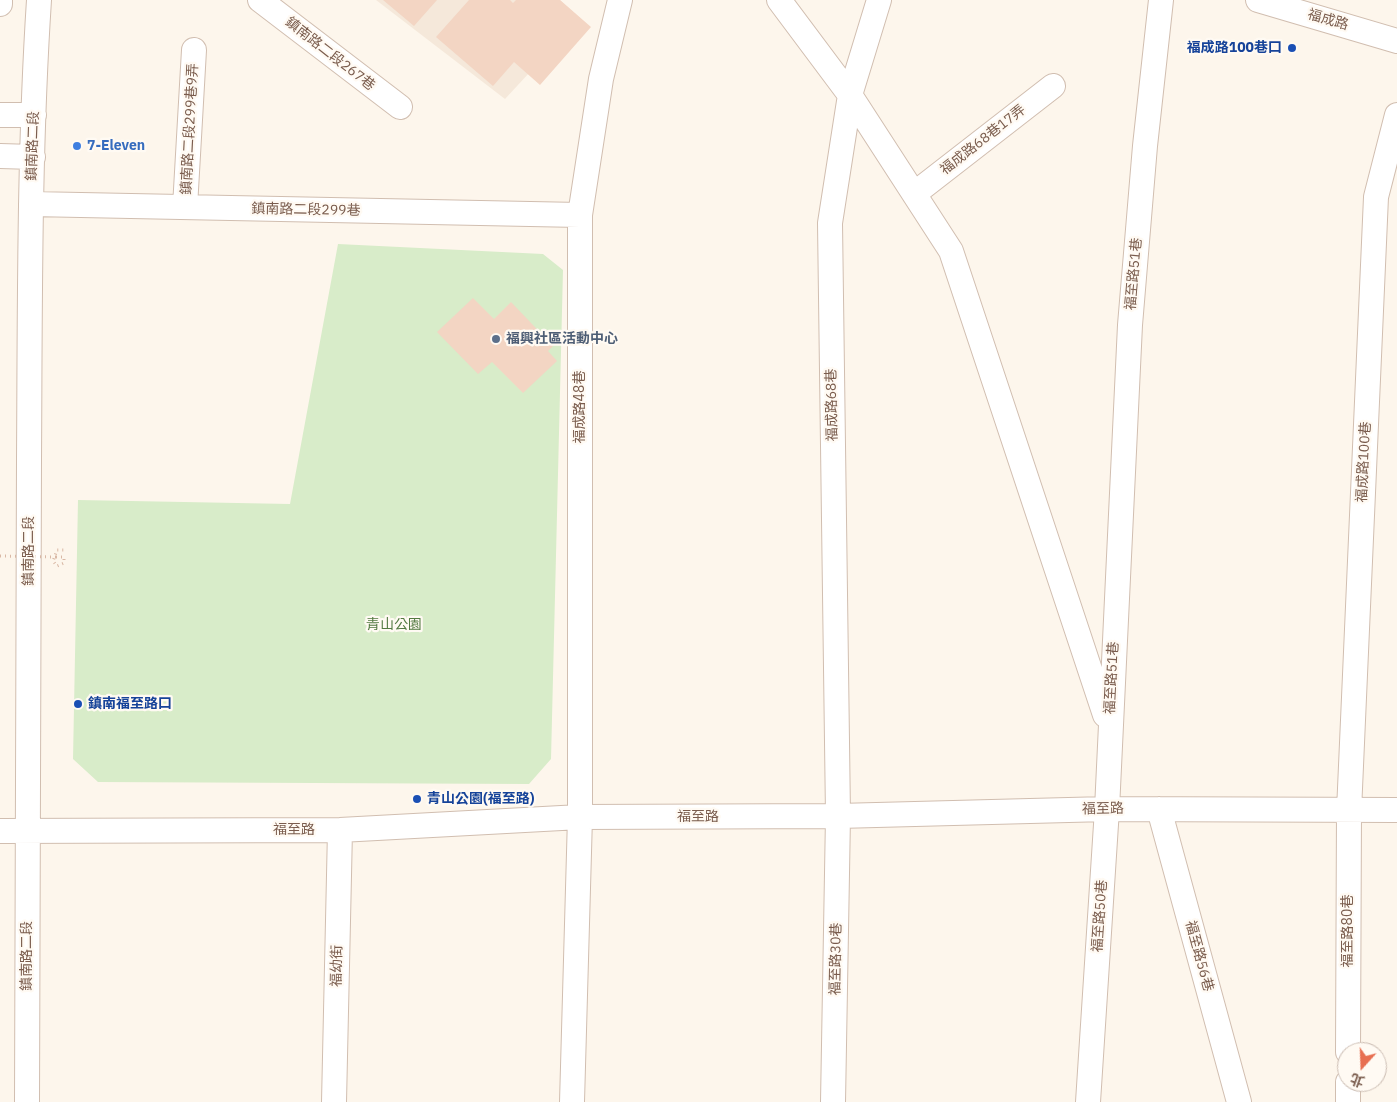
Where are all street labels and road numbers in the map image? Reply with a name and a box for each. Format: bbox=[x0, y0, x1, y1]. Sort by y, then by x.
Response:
street label: 福成路 bbox=[1305, 6, 1351, 34]
street label: 鎮南路二段267巷 bbox=[282, 14, 378, 94]
street label: 鎮南路二段299巷9弄 bbox=[178, 63, 202, 195]
street label: 福成路68巷17弄 bbox=[937, 101, 1029, 179]
street label: 鎮南路二段 bbox=[23, 111, 43, 181]
street label: 鎮南路二段299巷 bbox=[251, 201, 361, 219]
street label: 福至路51巷 bbox=[1122, 237, 1146, 311]
street label: 福成路68巷 bbox=[823, 368, 841, 442]
street label: 福成路48巷 bbox=[572, 371, 588, 443]
street label: 福成路100巷 bbox=[1353, 421, 1375, 503]
street label: 鎮南路二段 bbox=[21, 516, 37, 586]
street label: 福至路51巷 bbox=[1102, 641, 1122, 715]
street label: 福至路 bbox=[1082, 800, 1124, 818]
street label: 福至路 bbox=[677, 809, 719, 825]
street label: 福至路 bbox=[273, 822, 315, 838]
street label: 福至路50巷 bbox=[1089, 879, 1111, 953]
street label: 福至路80巷 bbox=[1340, 895, 1356, 967]
street label: 福至路56巷 bbox=[1181, 919, 1217, 993]
street label: 鎮南路二段 bbox=[19, 921, 35, 991]
street label: 福至路30巷 bbox=[827, 922, 845, 996]
street label: 福幼街 bbox=[328, 945, 346, 987]

